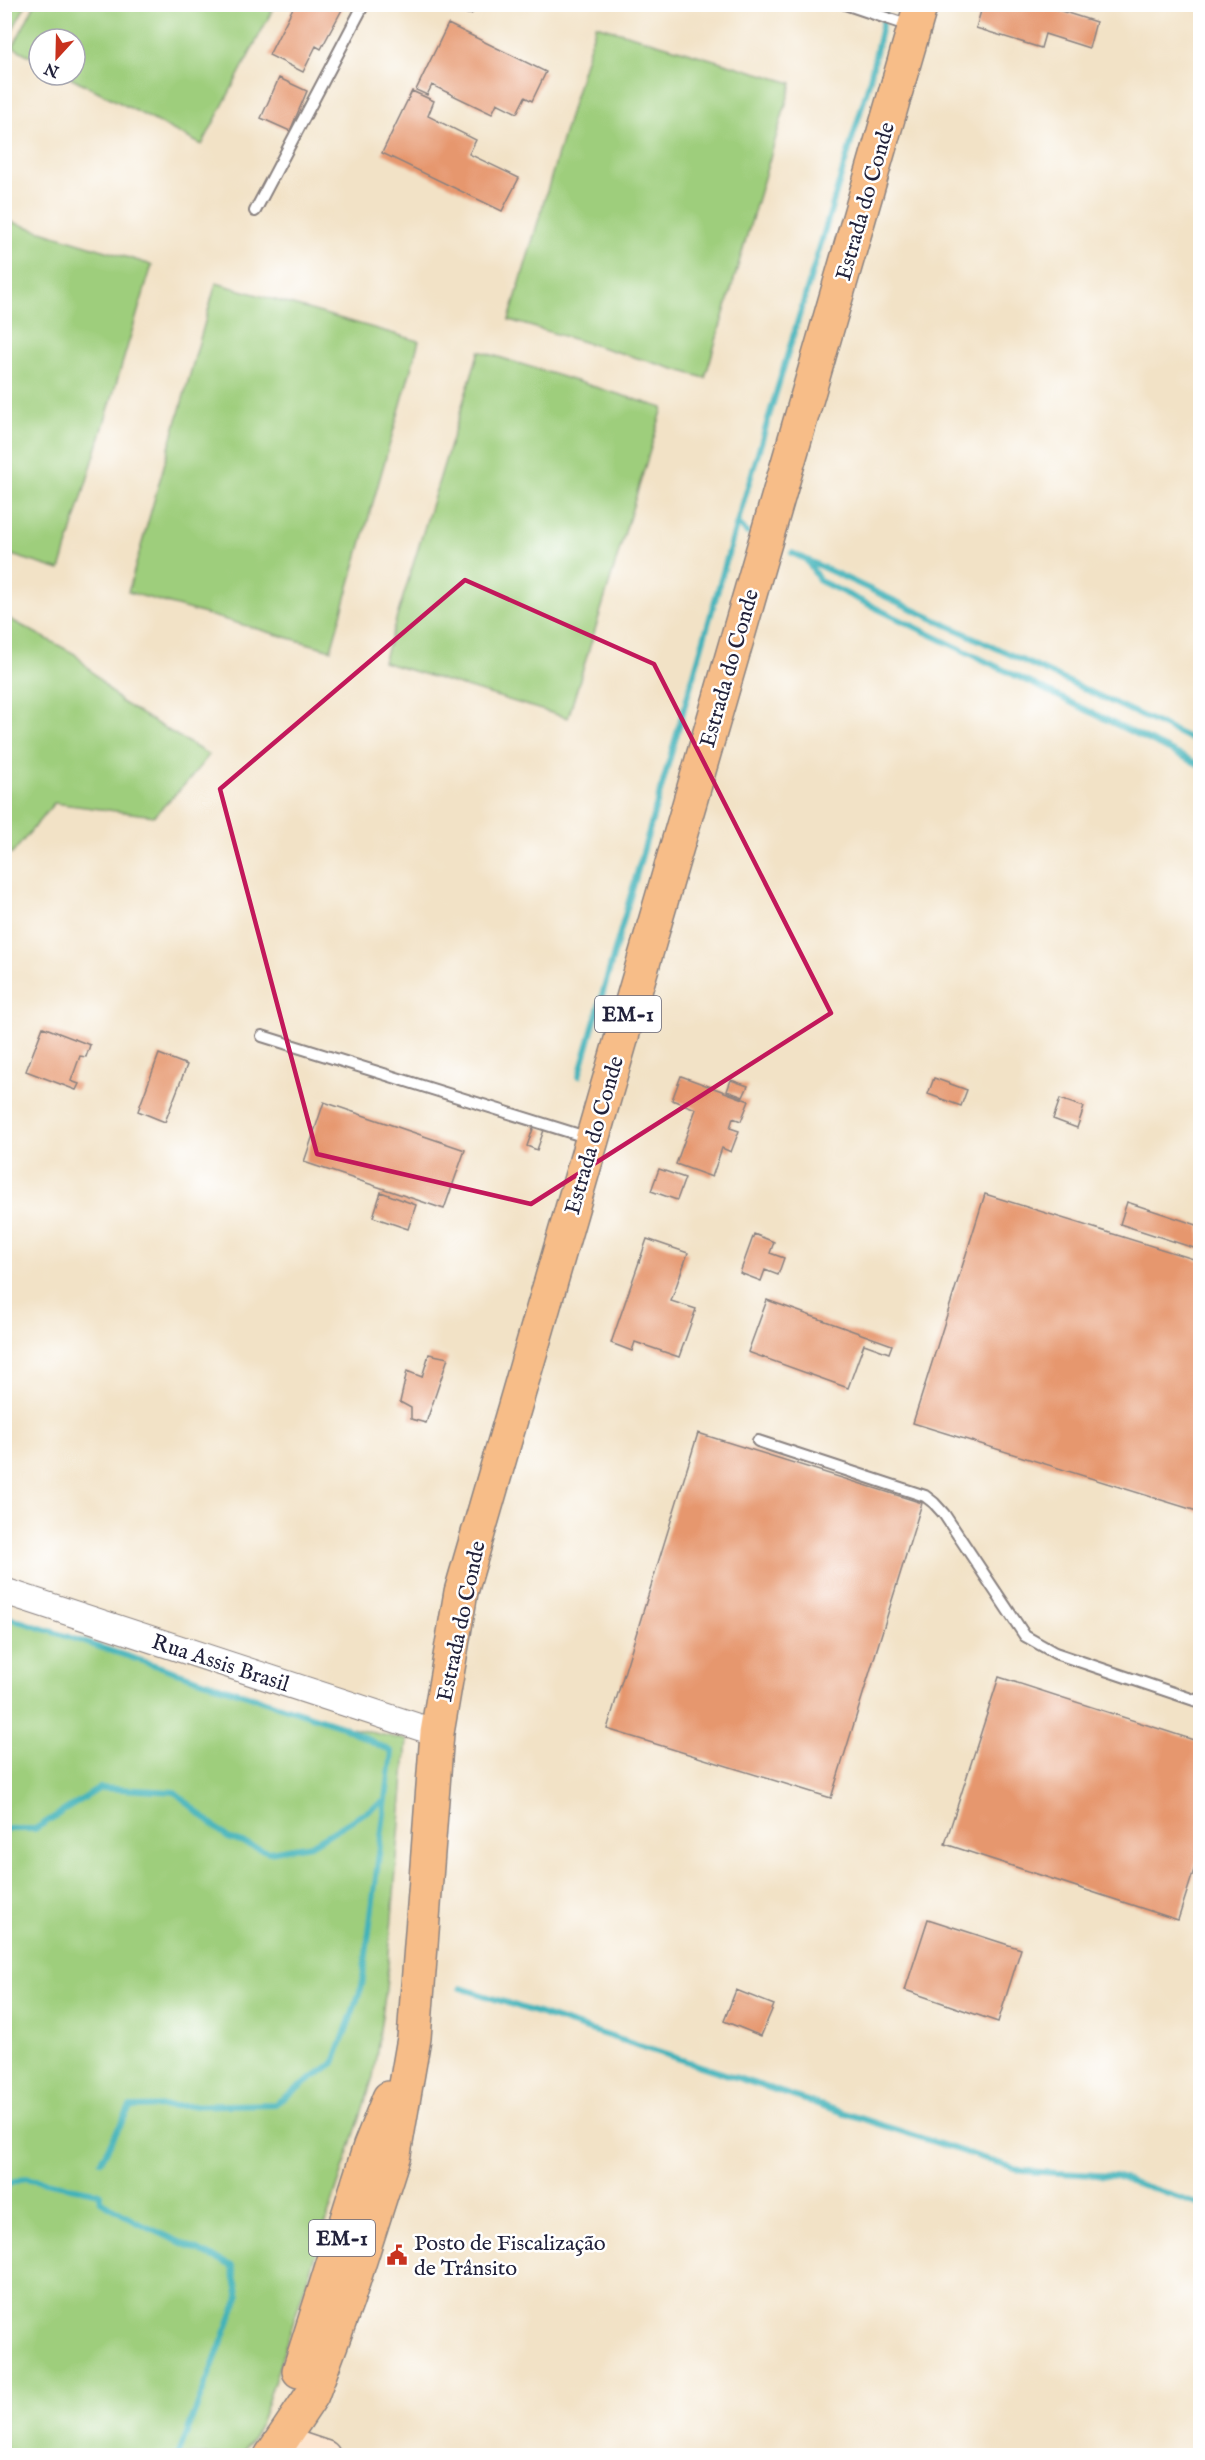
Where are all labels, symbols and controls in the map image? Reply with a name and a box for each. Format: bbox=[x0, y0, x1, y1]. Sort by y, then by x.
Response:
north arrow bbox=[27, 27, 87, 87]
text: N bbox=[42, 57, 63, 81]
street label: Estrada do Conde bbox=[830, 119, 902, 284]
street label: Estrada do Conde bbox=[694, 586, 766, 751]
road number: EM-1 bbox=[595, 996, 661, 1032]
street label: Estrada do Conde bbox=[559, 1053, 631, 1218]
street label: Estrada do Conde bbox=[431, 1538, 493, 1704]
street label: Rua Assis Brasil bbox=[148, 1629, 293, 1699]
road number: EM-1 bbox=[309, 2220, 375, 2256]
place label: Posto de Fiscalização de Trânsito bbox=[414, 2230, 606, 2283]
public building icon: Posto de Fiscalização de Trânsito bbox=[385, 2243, 409, 2267]

